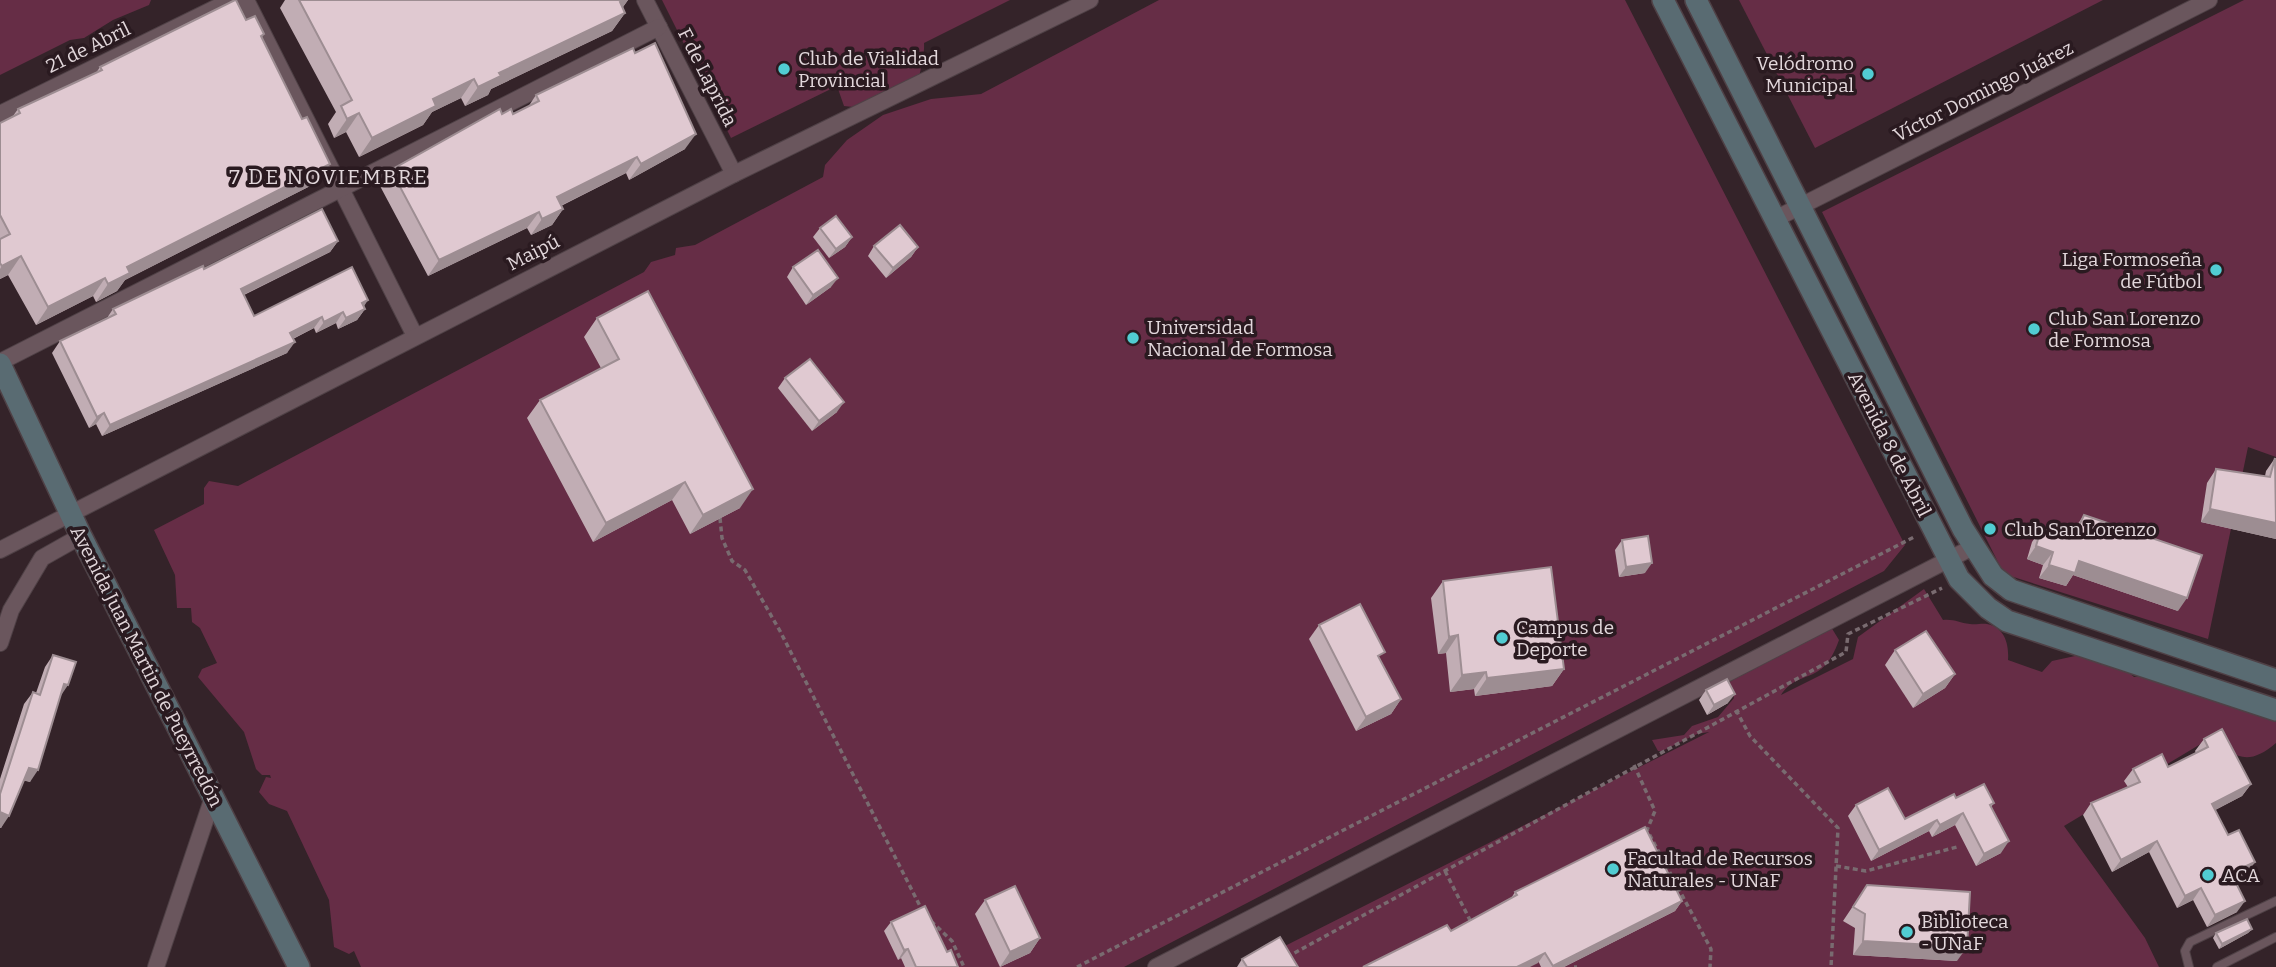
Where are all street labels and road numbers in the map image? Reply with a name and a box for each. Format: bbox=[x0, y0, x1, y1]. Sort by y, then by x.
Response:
street label: 21 de Abril bbox=[42, 17, 134, 78]
street label: F de Laprida bbox=[673, 24, 742, 131]
street label: Víctor Domingo Juárez bbox=[1890, 36, 2077, 147]
street label: Maipú bbox=[503, 229, 563, 275]
street label: Avenida 8 de Abril bbox=[1843, 368, 1936, 521]
street label: Avenida Juan Martin de Pueyrredón bbox=[65, 522, 228, 811]

